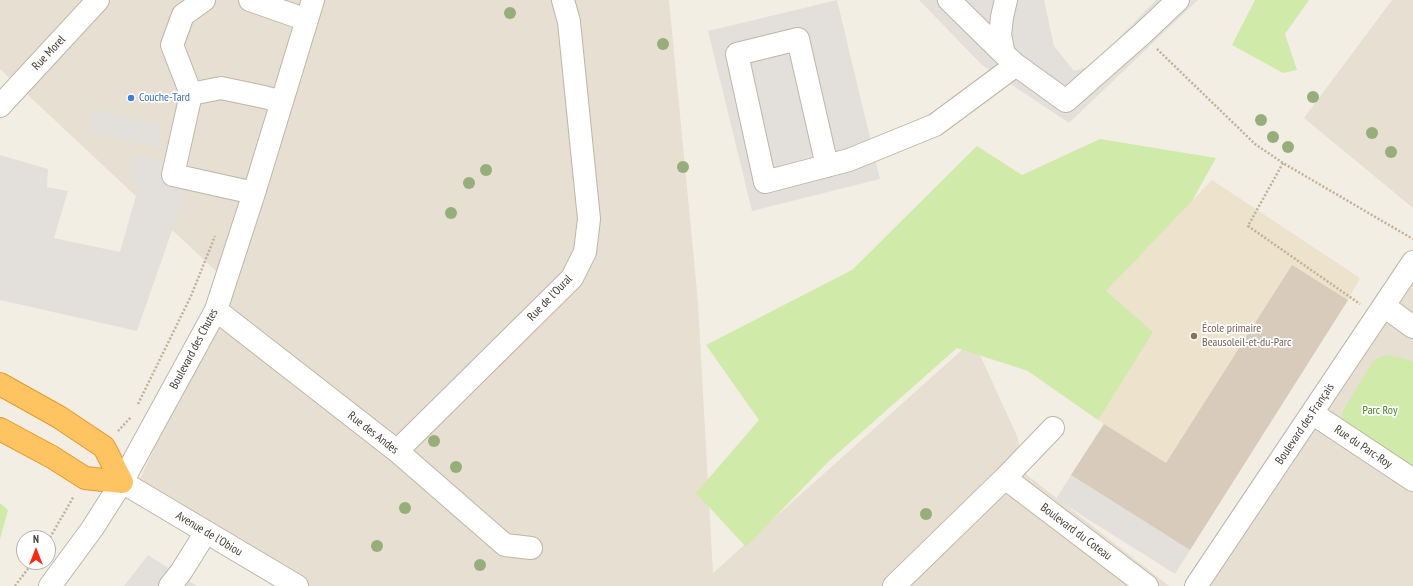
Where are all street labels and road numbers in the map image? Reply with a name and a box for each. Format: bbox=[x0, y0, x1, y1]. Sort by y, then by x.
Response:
street label: Rue Morel bbox=[29, 33, 69, 73]
street label: Rue de l'Oural bbox=[525, 272, 575, 324]
street label: Boulevard des Chutes bbox=[167, 306, 221, 392]
street label: Boulevard des Français bbox=[1273, 381, 1337, 467]
street label: Rue des Andes bbox=[345, 409, 401, 457]
street label: Rue du Parc-Roy bbox=[1331, 422, 1395, 472]
street label: Boulevard du Coteau bbox=[1038, 501, 1114, 563]
street label: Avenue de l'Obiou bbox=[173, 509, 245, 559]

